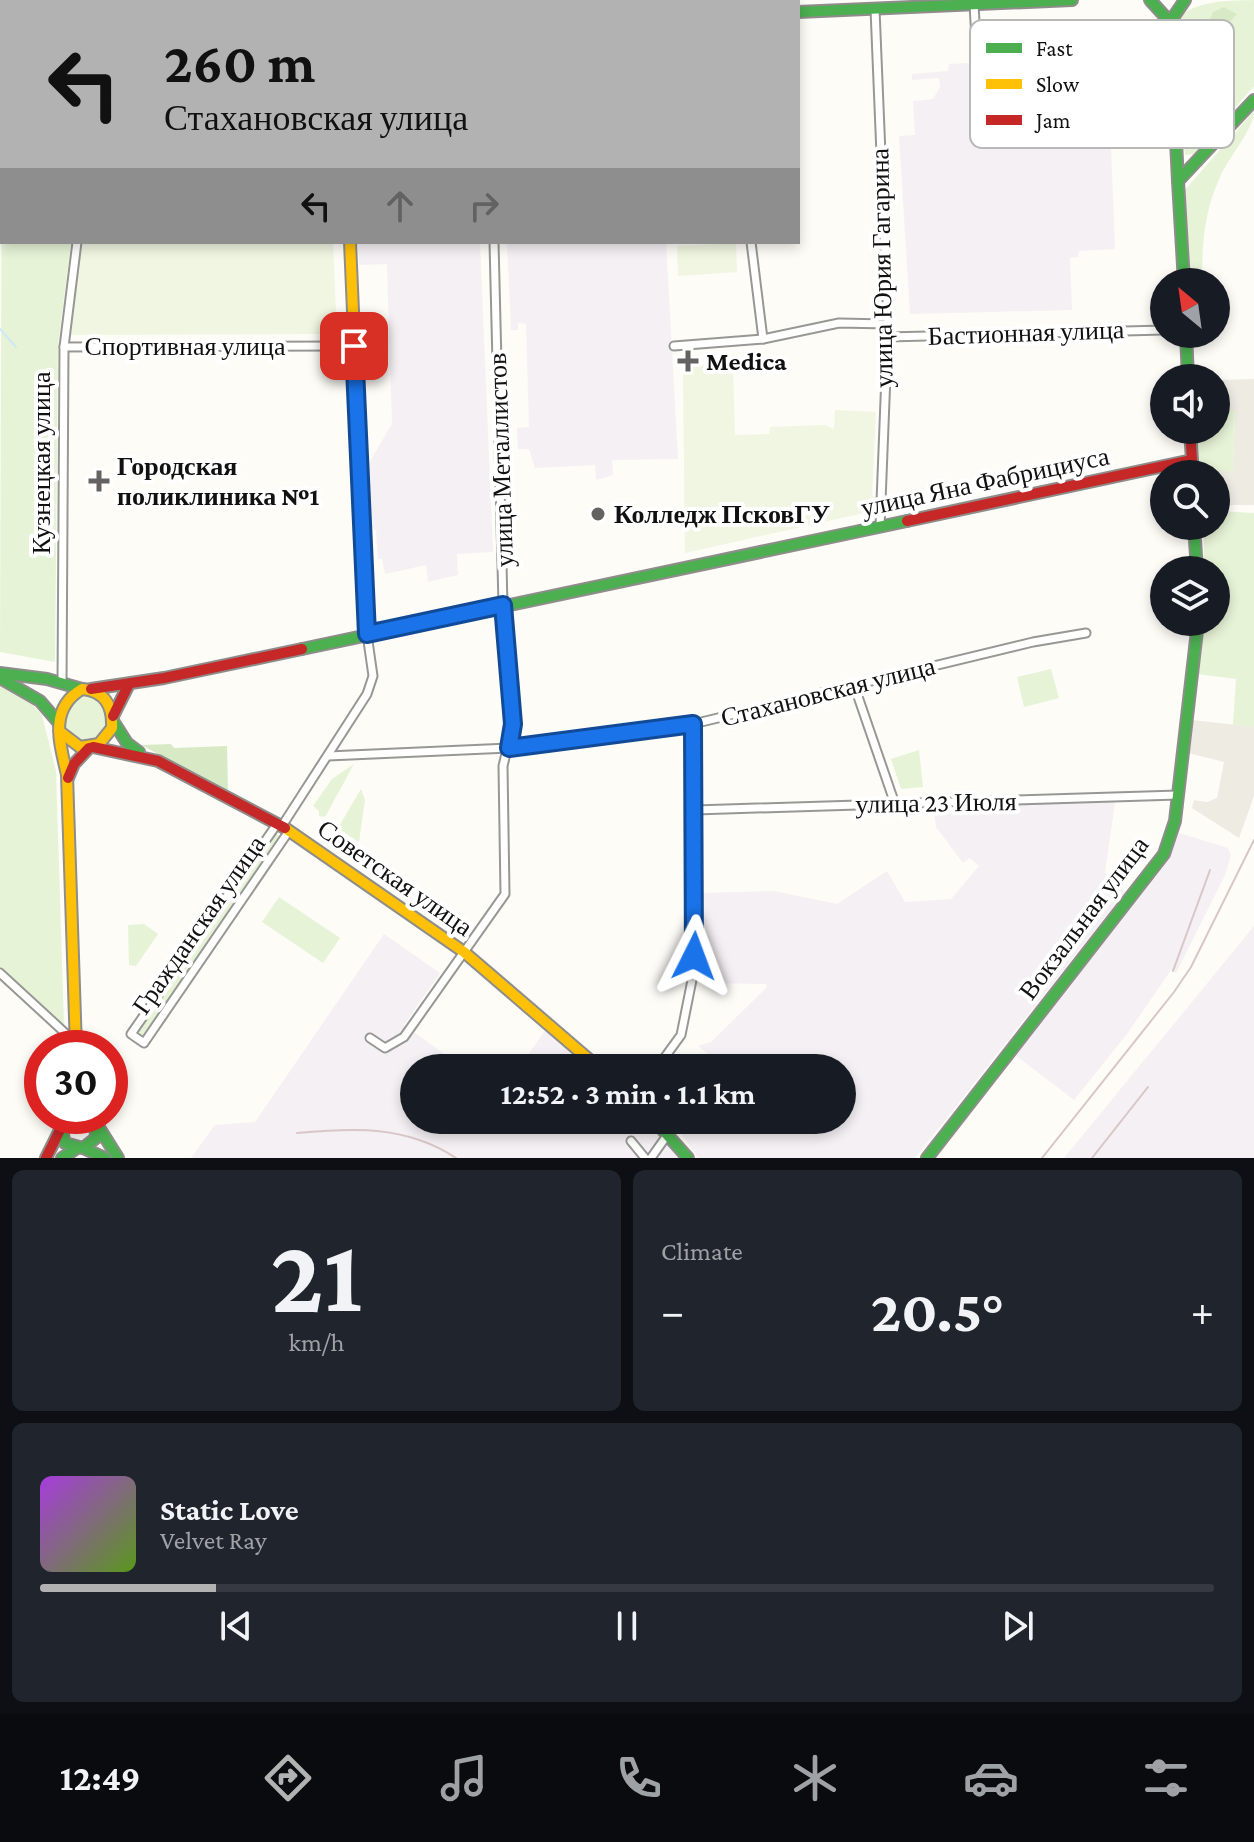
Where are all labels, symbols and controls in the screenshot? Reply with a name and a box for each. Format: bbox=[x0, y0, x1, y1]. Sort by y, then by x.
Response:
legend bbox=[970, 20, 1234, 148]
icon: left bbox=[32, 32, 136, 136]
text: 260 m bbox=[164, 32, 315, 94]
text: Fast bbox=[1036, 36, 1073, 61]
text: Slow bbox=[1036, 72, 1080, 97]
text: Стахановская улица bbox=[164, 98, 468, 138]
text: Jam bbox=[1034, 108, 1071, 133]
street label: улица Юрия Гагарина bbox=[865, 147, 899, 388]
icon: left bbox=[294, 184, 338, 228]
icon: ahead bbox=[378, 184, 422, 228]
icon: right bbox=[462, 184, 506, 228]
north arrow bbox=[1150, 268, 1230, 348]
map controls bbox=[1150, 268, 1230, 636]
pin bbox=[320, 312, 388, 380]
street label: Бастионная улица bbox=[927, 315, 1125, 351]
icon: arrive bbox=[332, 324, 376, 368]
street label: Спортивная улица bbox=[85, 332, 286, 361]
place label: Medica bbox=[706, 347, 787, 376]
marker: Medica bbox=[677, 350, 699, 372]
street label: улица Металлистов bbox=[483, 352, 519, 568]
button: sound bbox=[1150, 364, 1230, 444]
street label: Кузнецкая улица bbox=[27, 371, 56, 554]
street label: улица Яна Фабрициуса bbox=[858, 441, 1112, 523]
place label: Городская поликлиника №1 bbox=[117, 452, 319, 511]
button: search bbox=[1150, 460, 1230, 540]
marker: Городская поликлиника №1 bbox=[88, 470, 110, 492]
place label: Колледж ПсковГУ bbox=[614, 500, 830, 529]
marker: Колледж ПсковГУ bbox=[589, 505, 607, 523]
button: layers bbox=[1150, 556, 1230, 636]
street label: Стахановская улица bbox=[718, 651, 939, 733]
street label: улица 23 Июля bbox=[855, 787, 1017, 819]
street label: Советская улица bbox=[312, 814, 478, 942]
street label: Гражданская улица bbox=[127, 830, 272, 1020]
street label: Вокзальная улица bbox=[1013, 831, 1155, 1005]
position arrow bbox=[652, 914, 736, 998]
speed limit sign: 30 bbox=[24, 1030, 128, 1134]
text: 12:52 · 3 min · 1.1 km bbox=[501, 1077, 755, 1110]
text: 21 bbox=[271, 1218, 362, 1333]
text: Climate bbox=[661, 1237, 743, 1266]
text: 20.5° bbox=[871, 1277, 1004, 1344]
text: − bbox=[661, 1287, 684, 1335]
text: + bbox=[1191, 1287, 1214, 1335]
text: km/h bbox=[288, 1328, 345, 1357]
text: Static Love bbox=[160, 1493, 299, 1526]
text: Velvet Ray bbox=[160, 1526, 267, 1555]
icon: previous bbox=[214, 1604, 258, 1648]
icon: pause bbox=[605, 1604, 649, 1648]
icon: next bbox=[996, 1604, 1040, 1648]
icon: directions bbox=[260, 1750, 316, 1806]
icon: music bbox=[436, 1750, 492, 1806]
icon: phone bbox=[611, 1750, 667, 1806]
icon: climate bbox=[787, 1750, 843, 1806]
icon: car bbox=[963, 1750, 1019, 1806]
icon: filters bbox=[1138, 1750, 1194, 1806]
text: 12:49 bbox=[60, 1758, 141, 1798]

